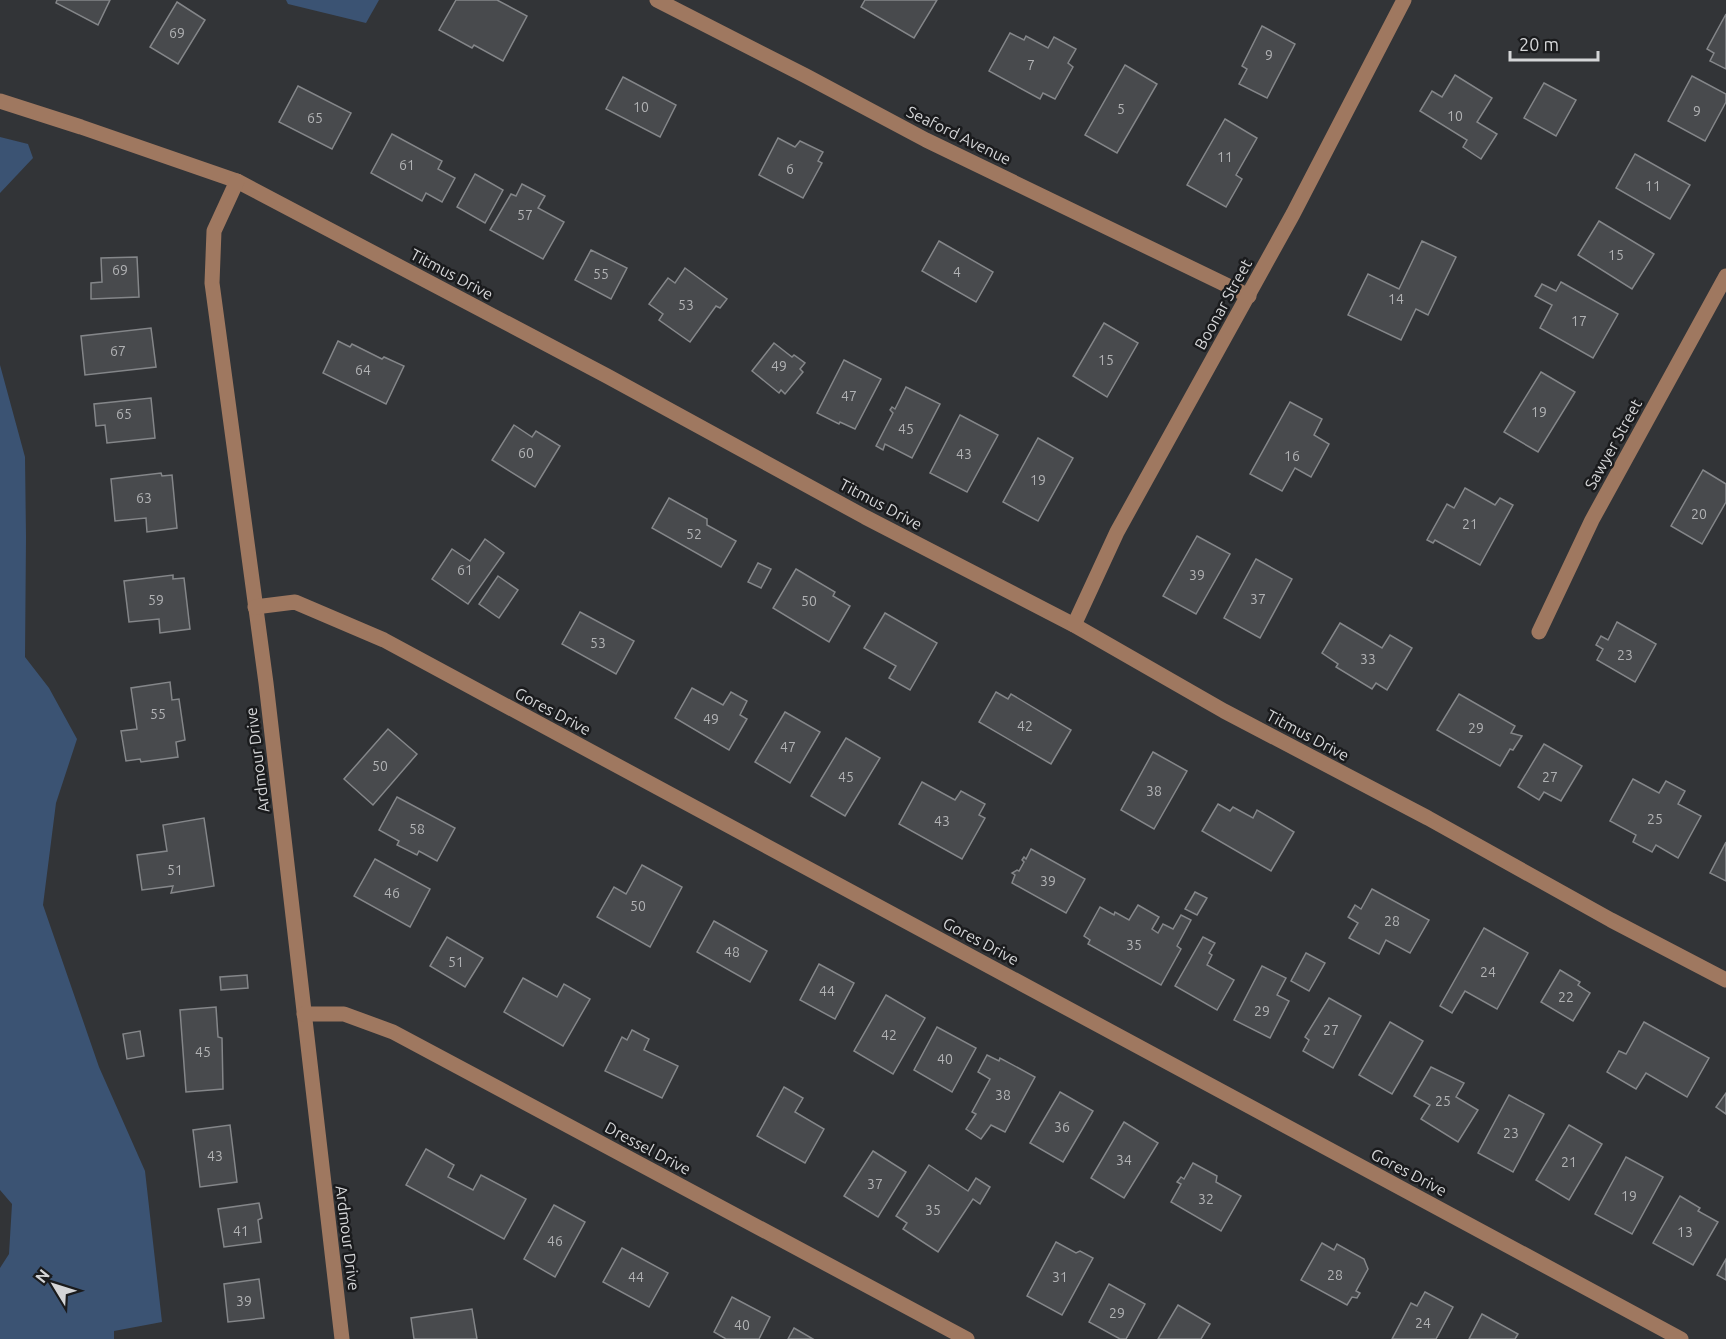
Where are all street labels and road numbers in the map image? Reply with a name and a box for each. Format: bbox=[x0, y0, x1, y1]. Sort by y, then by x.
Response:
street label: Seaford Avenue bbox=[904, 102, 1014, 168]
street label: Titmus Drive bbox=[408, 245, 496, 303]
street label: Boonar Street bbox=[1191, 255, 1256, 352]
street label: Sawyer Street bbox=[1581, 395, 1646, 492]
street label: Titmus Drive bbox=[837, 475, 925, 533]
street label: Gores Drive bbox=[512, 684, 594, 738]
street label: Ardmour Drive bbox=[242, 706, 272, 814]
street label: Titmus Drive bbox=[1264, 706, 1352, 764]
street label: Gores Drive bbox=[940, 914, 1022, 968]
street label: Dressel Drive bbox=[602, 1118, 694, 1178]
street label: Gores Drive bbox=[1368, 1145, 1450, 1199]
street label: Ardmour Drive bbox=[333, 1184, 363, 1292]

